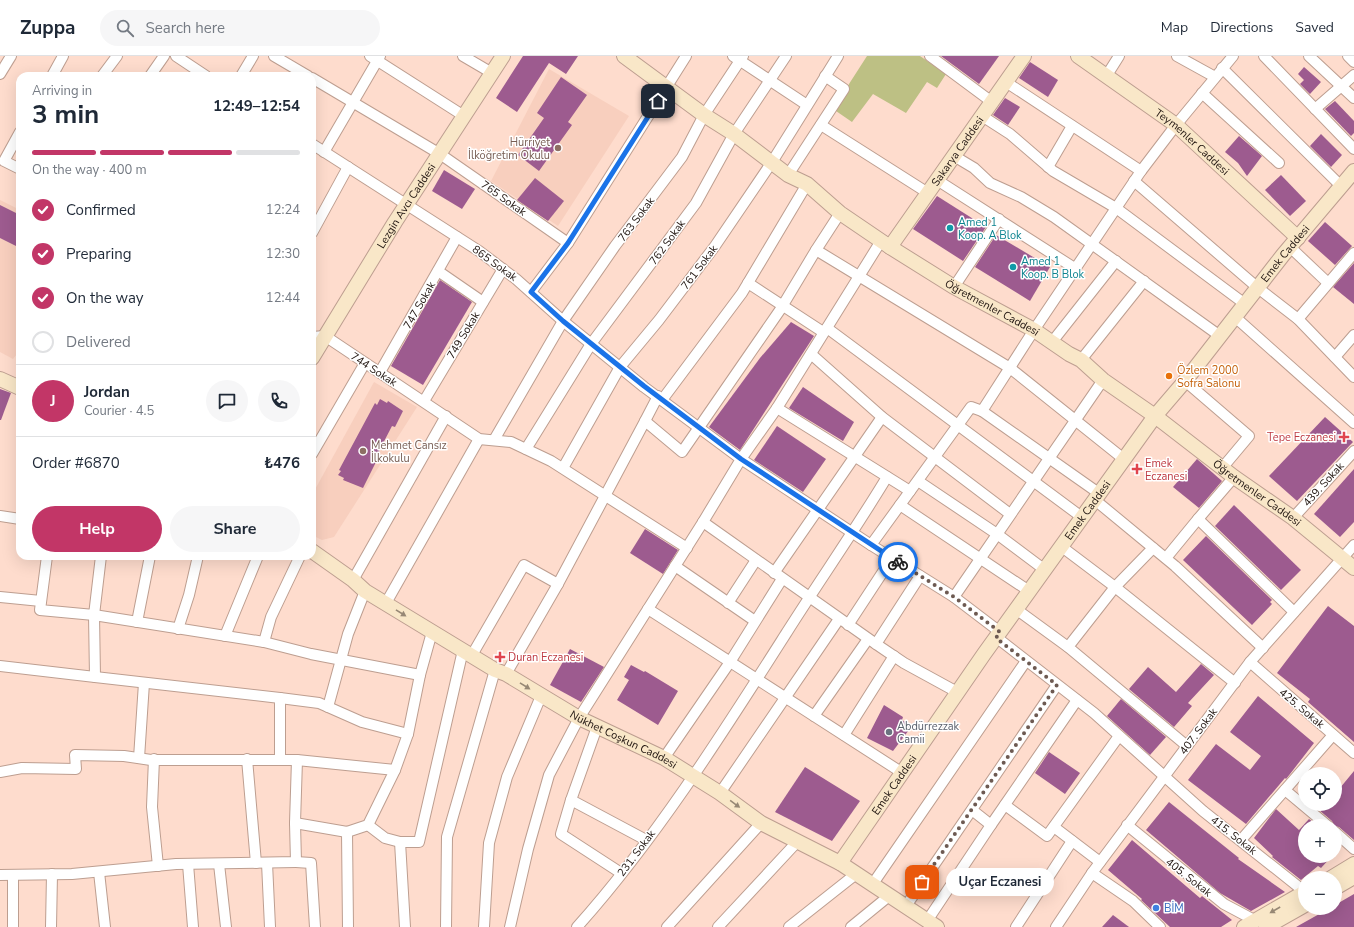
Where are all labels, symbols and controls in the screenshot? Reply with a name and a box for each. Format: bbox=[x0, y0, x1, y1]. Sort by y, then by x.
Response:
search box bbox=[100, 10, 380, 46]
text: Zuppa bbox=[20, 15, 76, 41]
icon: search bbox=[114, 17, 136, 39]
text: Search here bbox=[146, 18, 225, 38]
text: Map bbox=[1161, 18, 1188, 37]
text: Directions bbox=[1210, 18, 1273, 37]
text: Saved bbox=[1295, 18, 1334, 37]
text: Arriving in bbox=[32, 82, 92, 100]
pin bbox=[641, 84, 675, 118]
icon: home bbox=[647, 90, 669, 112]
text: 12:49–12:54 bbox=[213, 96, 300, 116]
text: 3 min bbox=[32, 97, 99, 132]
street label: Teymenler Caddesi bbox=[1152, 105, 1232, 179]
street label: Sakarya Caddesi bbox=[928, 114, 987, 189]
place label: Hürriyet İlköğretim Okulu bbox=[468, 135, 550, 163]
marker: Hürriyet İlköğretim Okulu bbox=[553, 143, 563, 153]
text: On the way · 400 m bbox=[32, 161, 147, 179]
street label: Lezgin Avcı Caddesi bbox=[374, 161, 439, 251]
street label: 765 Sokak bbox=[478, 177, 530, 220]
street label: 763 Sokak bbox=[615, 194, 658, 245]
icon: check bbox=[32, 199, 54, 221]
text: Confirmed bbox=[66, 200, 136, 220]
text: 12:24 bbox=[266, 201, 300, 219]
place label: Amed 1 Koop. A Blok bbox=[958, 215, 1022, 243]
street label: 762 Sokak bbox=[646, 216, 689, 268]
street label: Emek Caddesi bbox=[1258, 222, 1313, 286]
marker: Amed 1 Koop. A Blok bbox=[945, 223, 955, 233]
street label: 865 Sokak bbox=[469, 242, 521, 285]
street label: 761 Sokak bbox=[678, 242, 721, 293]
icon: check bbox=[32, 243, 54, 265]
text: Preparing bbox=[66, 244, 131, 264]
text: 12:30 bbox=[266, 245, 300, 263]
place label: Amed 1 Koop. B Blok bbox=[1021, 254, 1085, 282]
marker: Amed 1 Koop. B Blok bbox=[1008, 262, 1018, 272]
street label: Öğretmenler Caddesi bbox=[942, 276, 1042, 340]
street label: 747 Sokak bbox=[400, 278, 439, 332]
icon: check bbox=[32, 287, 54, 309]
text: On the way bbox=[66, 288, 144, 308]
text: 12:44 bbox=[266, 289, 300, 307]
street label: 749 Sokak bbox=[444, 309, 484, 362]
text: Delivered bbox=[66, 332, 131, 352]
street label: 744 Sokak bbox=[348, 349, 400, 390]
place label: Özlem 2000 Sofra Salonu bbox=[1177, 363, 1240, 391]
marker: Özlem 2000 Sofra Salonu bbox=[1164, 371, 1174, 381]
button: chat bbox=[206, 380, 248, 422]
button: phone bbox=[258, 380, 300, 422]
text: Jordan bbox=[84, 382, 130, 402]
text: J bbox=[50, 391, 56, 411]
text: Courier · 4.5 bbox=[84, 402, 154, 420]
place label: Tepe Eczanesi bbox=[1267, 430, 1336, 445]
marker: Tepe Eczanesi bbox=[1339, 432, 1349, 442]
place label: Mehmet Cansız İlkokulu bbox=[371, 438, 447, 466]
marker: Mehmet Cansız İlkokulu bbox=[358, 446, 368, 456]
text: Order #6870 bbox=[32, 453, 120, 473]
text: ₺476 bbox=[264, 453, 300, 473]
place label: Emek Eczanesi bbox=[1145, 456, 1187, 484]
street label: Öğretmenler Caddesi bbox=[1209, 456, 1304, 530]
street label: 439. Sokak bbox=[1299, 459, 1348, 510]
marker: Emek Eczanesi bbox=[1132, 464, 1142, 474]
street label: Emek Caddesi bbox=[1061, 478, 1114, 543]
button: Help bbox=[32, 506, 162, 552]
button: Share bbox=[170, 506, 300, 552]
courier bbox=[878, 542, 918, 582]
icon: bike bbox=[887, 551, 909, 573]
one-way arrow bbox=[395, 609, 407, 616]
place label: Duran Eczanesi bbox=[508, 650, 583, 665]
marker: Duran Eczanesi bbox=[495, 652, 505, 662]
one-way arrow bbox=[520, 682, 530, 690]
street label: 425. Sokak bbox=[1276, 685, 1328, 732]
street label: 407. Sokak bbox=[1176, 705, 1221, 758]
street label: Nükhet Coşkun Caddesi bbox=[567, 707, 680, 772]
place label: Abdürrezzak Camii bbox=[897, 719, 960, 747]
marker: Abdürrezzak Camii bbox=[884, 727, 894, 737]
street label: Emek Caddesi bbox=[868, 752, 920, 818]
map controls bbox=[1298, 767, 1342, 915]
button: locate bbox=[1298, 767, 1342, 811]
one-way arrow bbox=[730, 800, 741, 808]
street label: 415. Sokak bbox=[1207, 813, 1260, 858]
button: + bbox=[1298, 819, 1342, 863]
street label: 231. Sokak bbox=[614, 827, 659, 880]
street label: 405. Sokak bbox=[1162, 855, 1215, 900]
pin bbox=[905, 865, 939, 899]
callout: Uçar Eczanesi bbox=[946, 868, 1054, 896]
icon: bag bbox=[911, 871, 933, 893]
button: − bbox=[1298, 871, 1342, 915]
text: Uçar Eczanesi bbox=[959, 873, 1041, 891]
place label: BİM bbox=[1164, 901, 1184, 916]
marker: BİM bbox=[1151, 903, 1161, 913]
one-way arrow bbox=[1269, 906, 1280, 913]

